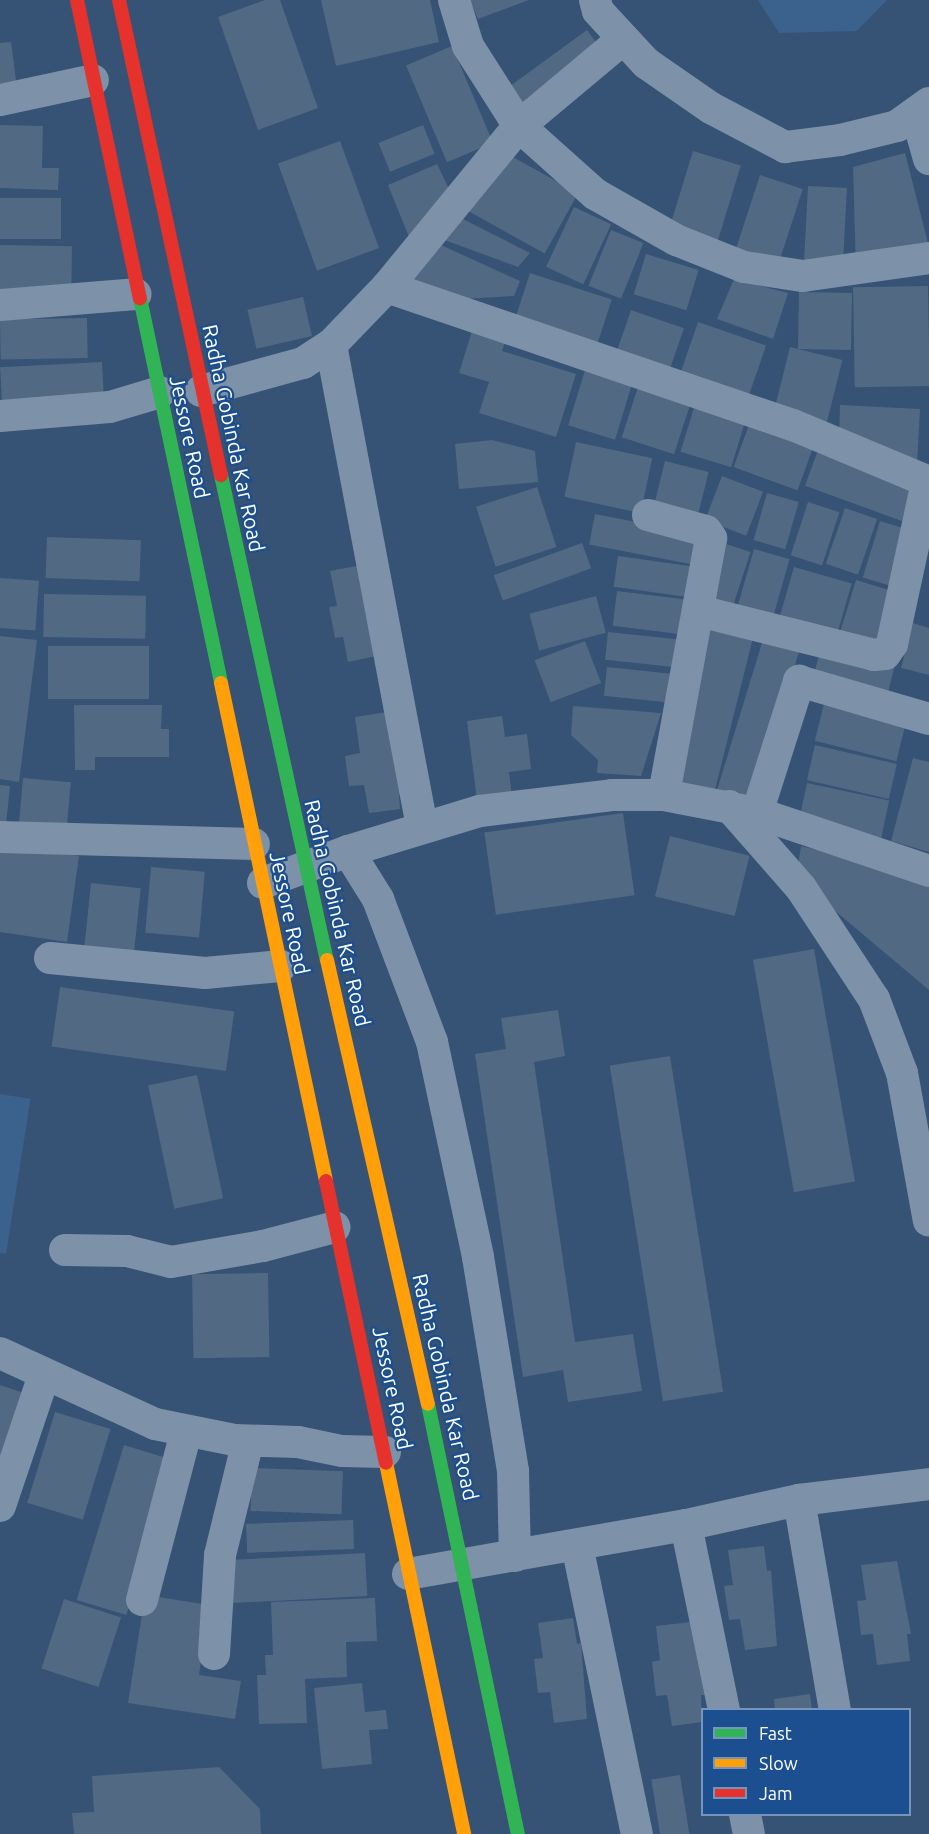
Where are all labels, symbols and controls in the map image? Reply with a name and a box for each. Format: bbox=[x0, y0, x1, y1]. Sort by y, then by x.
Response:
street label: Radha Gobinda Kar Road bbox=[198, 322, 270, 554]
street label: Jessore Road bbox=[165, 373, 215, 501]
street label: Radha Gobinda Kar Road bbox=[300, 797, 376, 1029]
street label: Jessore Road bbox=[265, 849, 315, 977]
street label: Radha Gobinda Kar Road bbox=[408, 1271, 484, 1503]
street label: Jessore Road bbox=[368, 1324, 418, 1452]
legend bbox=[701, 1708, 911, 1816]
text: Fast bbox=[759, 1723, 792, 1743]
text: Slow bbox=[759, 1753, 798, 1773]
text: Jam bbox=[759, 1783, 793, 1803]

